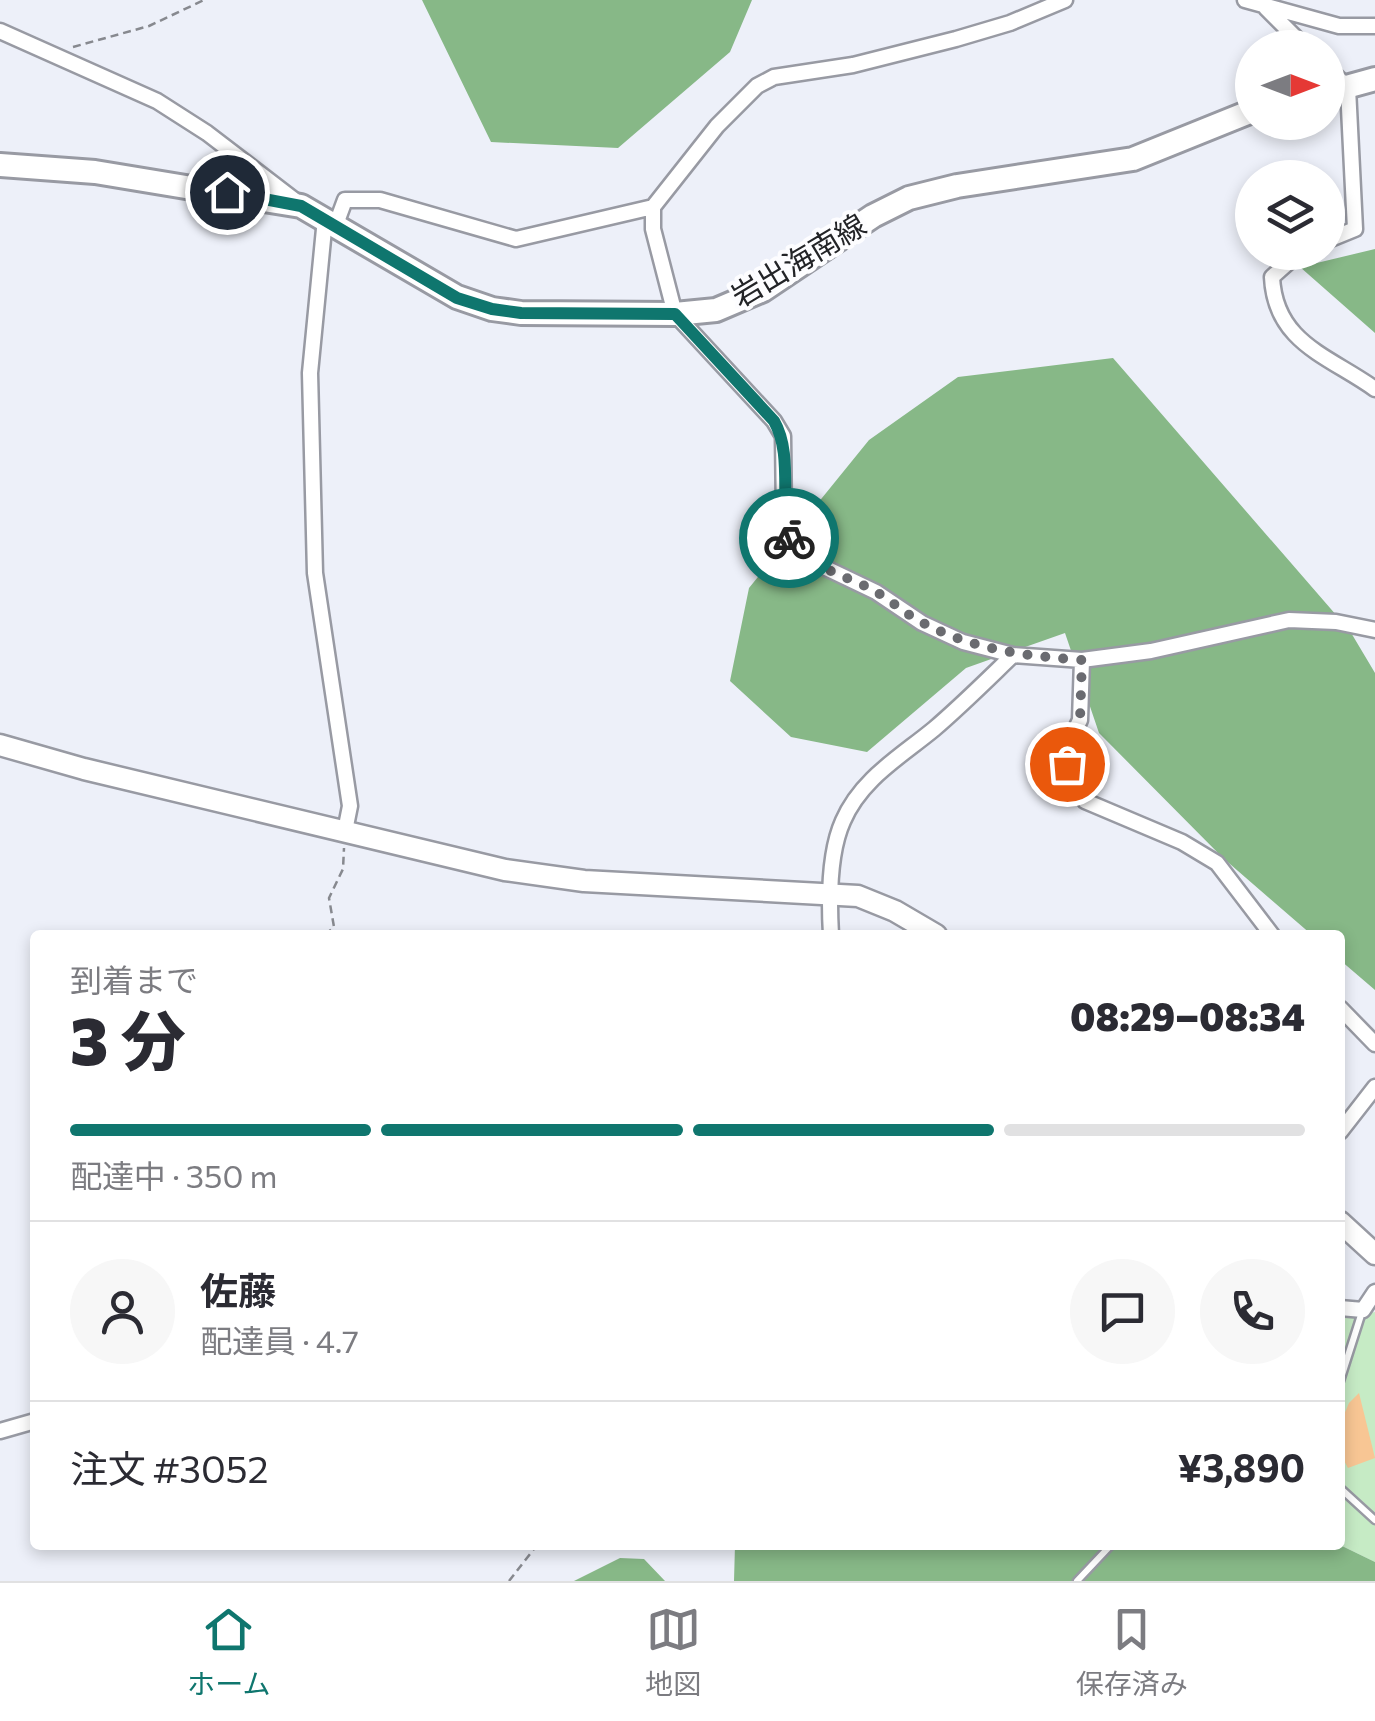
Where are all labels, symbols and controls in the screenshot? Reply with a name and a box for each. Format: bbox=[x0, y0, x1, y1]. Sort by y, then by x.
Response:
north arrow bbox=[1235, 30, 1345, 140]
map controls bbox=[1235, 30, 1345, 270]
pin bbox=[185, 150, 270, 235]
button: layers bbox=[1235, 160, 1345, 270]
icon: home bbox=[200, 165, 255, 220]
street label: 岩出海南線 bbox=[724, 204, 872, 313]
courier bbox=[739, 488, 839, 588]
icon: bike bbox=[762, 511, 817, 566]
pin bbox=[1025, 722, 1110, 807]
icon: bag bbox=[1040, 737, 1095, 792]
text: 到着まで bbox=[70, 959, 198, 999]
text: 08:29–08:34 bbox=[1070, 992, 1305, 1039]
text: 3 分 bbox=[70, 999, 186, 1078]
text: 配達中 · 350 m bbox=[70, 1155, 277, 1195]
button: person bbox=[70, 1259, 175, 1364]
button: chat bbox=[1070, 1259, 1175, 1364]
button: phone bbox=[1200, 1259, 1305, 1364]
text: 佐藤 bbox=[200, 1266, 276, 1313]
text: 配達員 · 4.7 bbox=[200, 1320, 359, 1360]
text: ¥3,890 bbox=[1178, 1443, 1305, 1490]
text: 注文 #3052 bbox=[70, 1444, 269, 1491]
tab: ホーム bbox=[187, 1602, 270, 1702]
tab: 地図 bbox=[645, 1602, 701, 1702]
tab: 保存済み bbox=[1076, 1602, 1188, 1702]

